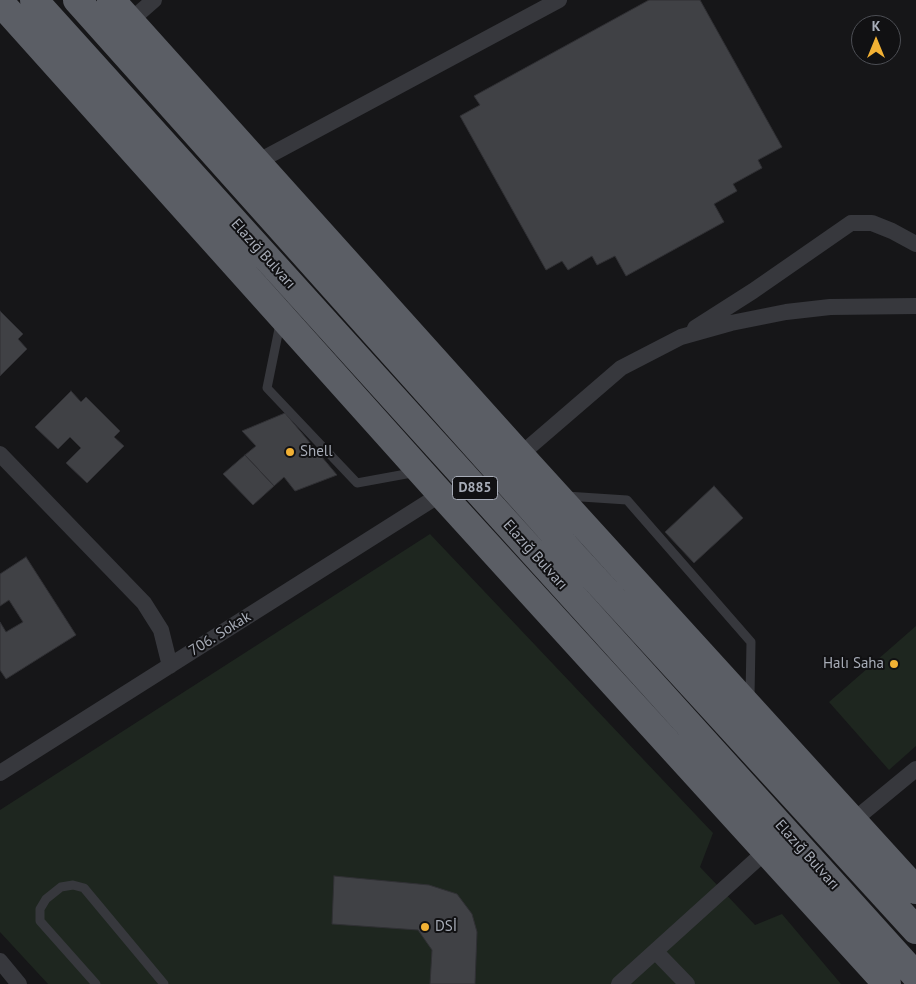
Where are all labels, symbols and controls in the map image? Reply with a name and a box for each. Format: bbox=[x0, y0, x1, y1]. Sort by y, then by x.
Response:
north arrow bbox=[851, 15, 901, 65]
text: K bbox=[872, 17, 880, 35]
street label: Elazığ Bulvarı bbox=[227, 215, 299, 293]
place label: Shell bbox=[300, 443, 333, 461]
marker: Shell bbox=[284, 446, 296, 458]
road number: D885 bbox=[452, 476, 498, 499]
street label: Elazığ Bulvarı bbox=[499, 516, 571, 594]
street label: 706. Sokak bbox=[186, 608, 254, 660]
place label: Halı Saha bbox=[823, 655, 884, 673]
marker: Halı Saha bbox=[888, 658, 900, 670]
street label: Elazığ Bulvarı bbox=[771, 816, 843, 894]
place label: DSİ bbox=[435, 918, 457, 936]
marker: DSİ bbox=[419, 921, 431, 933]

